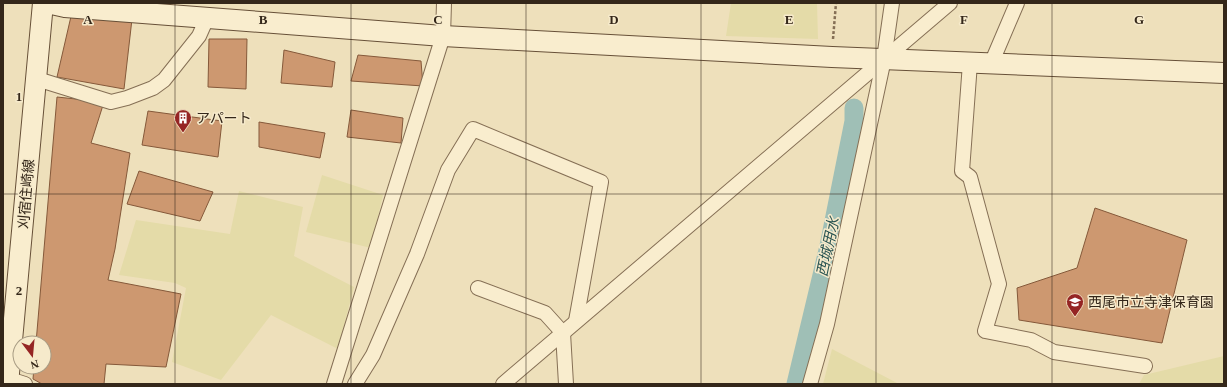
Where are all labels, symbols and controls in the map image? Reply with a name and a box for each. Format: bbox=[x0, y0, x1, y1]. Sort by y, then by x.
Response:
text: A bbox=[83, 12, 93, 27]
text: B bbox=[259, 12, 268, 27]
text: C bbox=[433, 12, 443, 27]
text: D bbox=[609, 12, 619, 27]
text: E bbox=[785, 12, 793, 27]
text: F bbox=[960, 12, 968, 27]
text: G bbox=[1134, 12, 1144, 27]
text: 1 bbox=[16, 89, 22, 104]
building icon: アパート bbox=[173, 108, 193, 133]
place label: アパート bbox=[196, 111, 252, 126]
street label: 刈宿住崎線 bbox=[16, 159, 37, 230]
water label: 西城用水 bbox=[814, 214, 842, 278]
text: 2 bbox=[16, 283, 22, 298]
school or university icon: 西尾市立寺津保育園 bbox=[1065, 292, 1085, 317]
place label: 西尾市立寺津保育園 bbox=[1088, 295, 1214, 310]
north arrow bbox=[12, 335, 52, 375]
text: N bbox=[29, 358, 40, 371]

